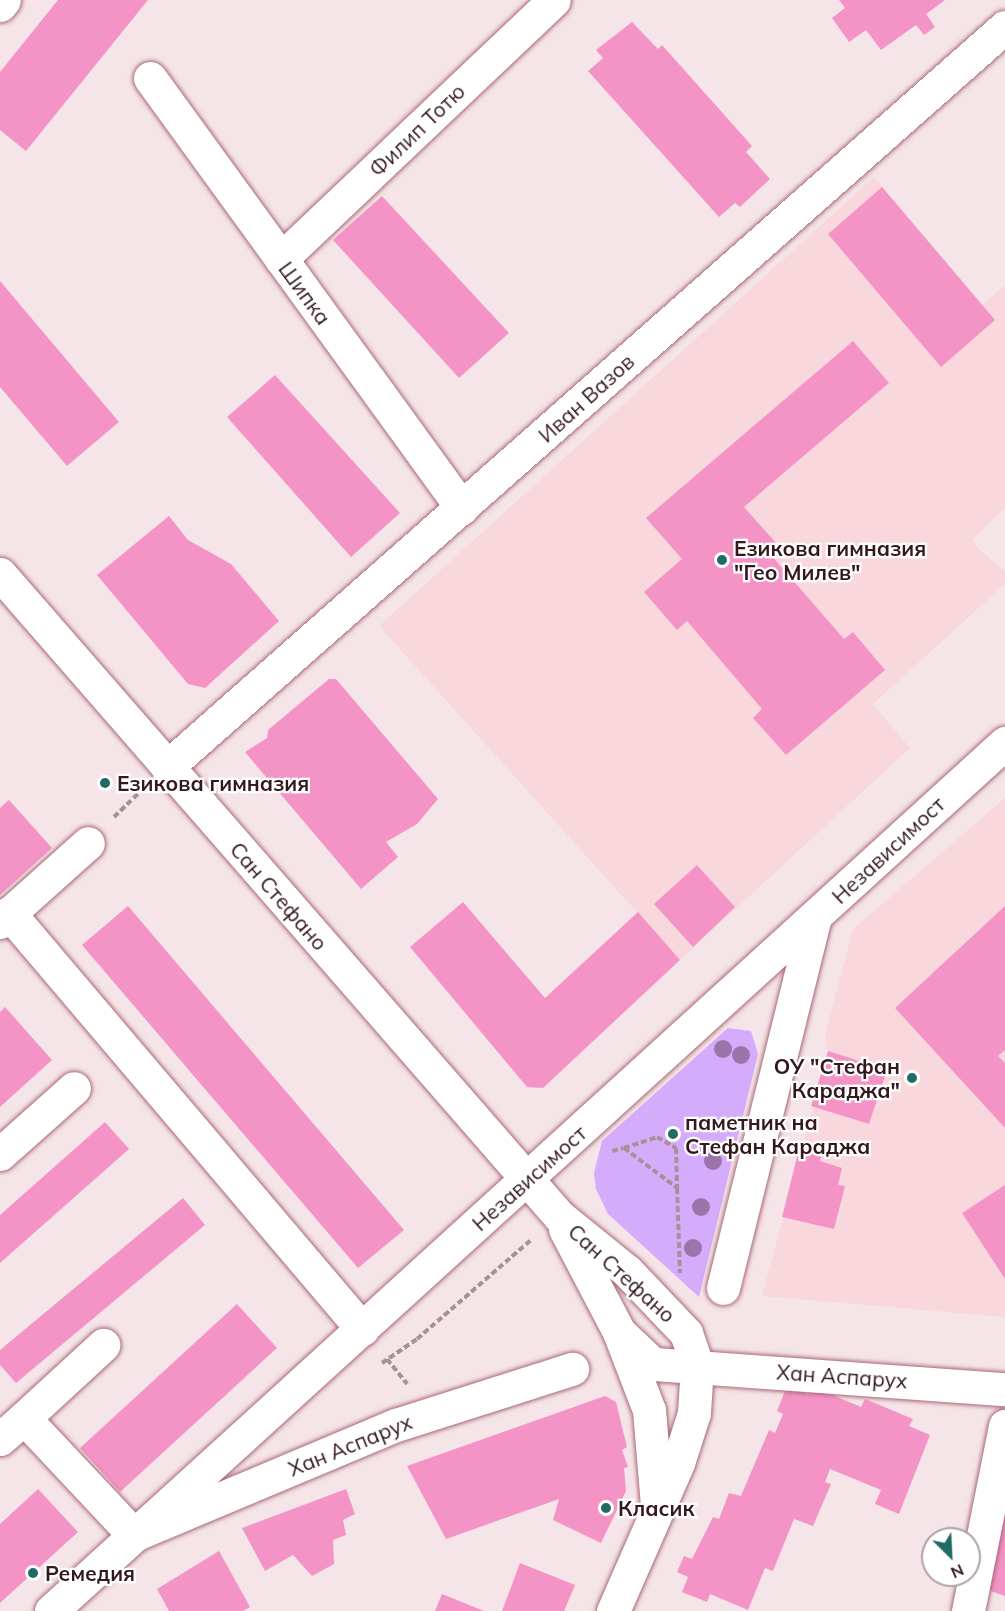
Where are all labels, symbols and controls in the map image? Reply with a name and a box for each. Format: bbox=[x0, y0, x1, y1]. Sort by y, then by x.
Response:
street label: Филип Тотю bbox=[364, 78, 470, 182]
street label: Шипка bbox=[274, 257, 336, 329]
street label: Иван Вазов bbox=[533, 349, 639, 447]
place label: Езикова гимназия "Гео Милев" bbox=[734, 535, 926, 585]
marker: Езикова гимназия "Гео Милев" bbox=[715, 553, 729, 567]
place label: Езикова гимназия bbox=[117, 770, 309, 796]
marker: Езикова гимназия bbox=[98, 776, 112, 790]
street label: Независимост bbox=[826, 791, 950, 909]
street label: Сан Стефано bbox=[225, 837, 333, 955]
place label: ОУ "Стефан Караджа" bbox=[774, 1053, 900, 1103]
marker: ОУ "Стефан Караджа" bbox=[905, 1071, 919, 1085]
place label: паметник на Стефан Караджа bbox=[685, 1109, 870, 1159]
street label: Независимост bbox=[467, 1120, 591, 1236]
marker: паметник на Стефан Караджа bbox=[666, 1127, 680, 1141]
street label: Сан Стефано bbox=[563, 1218, 681, 1328]
street label: Хан Аспарух bbox=[776, 1359, 908, 1393]
street label: Хан Аспарух bbox=[284, 1409, 416, 1481]
place label: Класик bbox=[618, 1495, 694, 1521]
marker: Класик bbox=[599, 1501, 613, 1515]
north arrow bbox=[921, 1527, 981, 1587]
place label: Ремедия bbox=[45, 1560, 135, 1586]
text: N bbox=[948, 1560, 967, 1583]
marker: Ремедия bbox=[26, 1566, 40, 1580]

